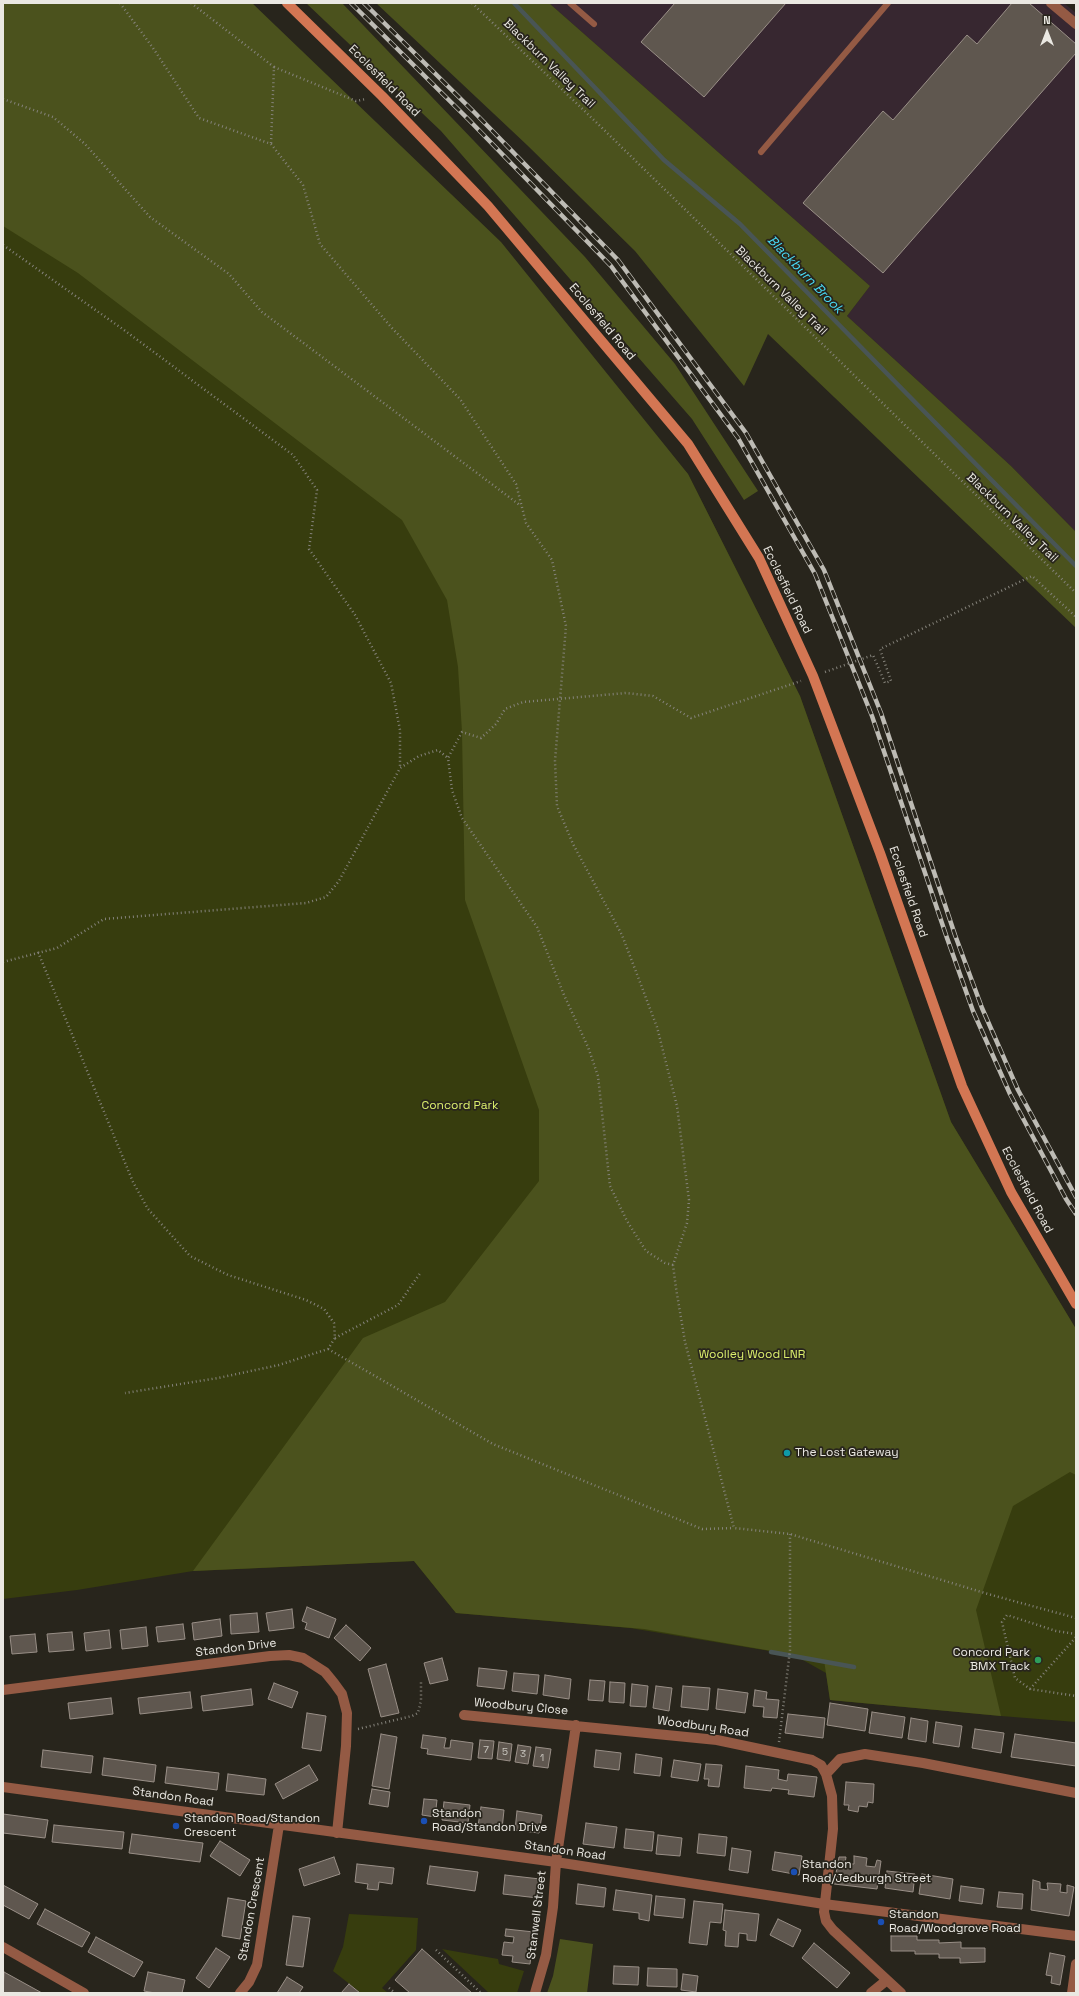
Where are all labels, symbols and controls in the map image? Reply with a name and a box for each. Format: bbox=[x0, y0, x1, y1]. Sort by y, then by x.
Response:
north arrow bbox=[1027, 12, 1067, 52]
text: N bbox=[1043, 13, 1051, 27]
street label: Blackburn Valley Trail bbox=[500, 17, 598, 111]
street label: Ecclesfield Road bbox=[345, 42, 423, 120]
water label: Blackburn Brook bbox=[764, 233, 846, 317]
street label: Blackburn Valley Trail bbox=[732, 244, 830, 338]
street label: Ecclesfield Road bbox=[566, 281, 638, 363]
street label: Blackburn Valley Trail bbox=[963, 471, 1061, 565]
street label: Ecclesfield Road bbox=[760, 544, 814, 636]
street label: Ecclesfield Road bbox=[886, 844, 930, 940]
park label: Concord Park bbox=[421, 1099, 499, 1113]
street label: Ecclesfield Road bbox=[998, 1144, 1056, 1236]
park label: Woolley Wood LNR bbox=[699, 1348, 805, 1362]
place label: The Lost Gateway bbox=[795, 1446, 899, 1460]
marker: The Lost Gateway bbox=[782, 1448, 792, 1458]
street label: Standon Drive bbox=[195, 1636, 277, 1660]
place label: Concord Park BMX Track bbox=[953, 1646, 1030, 1674]
marker: Concord Park BMX Track bbox=[1033, 1655, 1043, 1665]
street label: Woodbury Close bbox=[473, 1696, 569, 1718]
street label: Woodbury Road bbox=[656, 1713, 750, 1741]
house number: 7 bbox=[483, 1744, 489, 1756]
house number: 5 bbox=[502, 1746, 508, 1758]
house number: 3 bbox=[520, 1748, 526, 1760]
house number: 1 bbox=[540, 1752, 544, 1764]
street label: Standon Road bbox=[131, 1784, 215, 1810]
place label: Standon Road/Standon Drive bbox=[432, 1807, 547, 1835]
place label: Standon Road/Standon Crescent bbox=[184, 1812, 320, 1840]
marker: Standon Road/Standon Drive bbox=[419, 1816, 429, 1826]
marker: Standon Road/Standon Crescent bbox=[171, 1821, 181, 1831]
street label: Standon Road bbox=[523, 1838, 607, 1864]
street label: Standon Crescent bbox=[236, 1856, 268, 1962]
place label: Standon Road/Jedburgh Street bbox=[802, 1858, 931, 1886]
marker: Standon Road/Jedburgh Street bbox=[789, 1867, 799, 1877]
street label: Stanwell Street bbox=[524, 1870, 550, 1960]
place label: Standon Road/Woodgrove Road bbox=[889, 1908, 1021, 1936]
marker: Standon Road/Woodgrove Road bbox=[876, 1917, 886, 1927]

